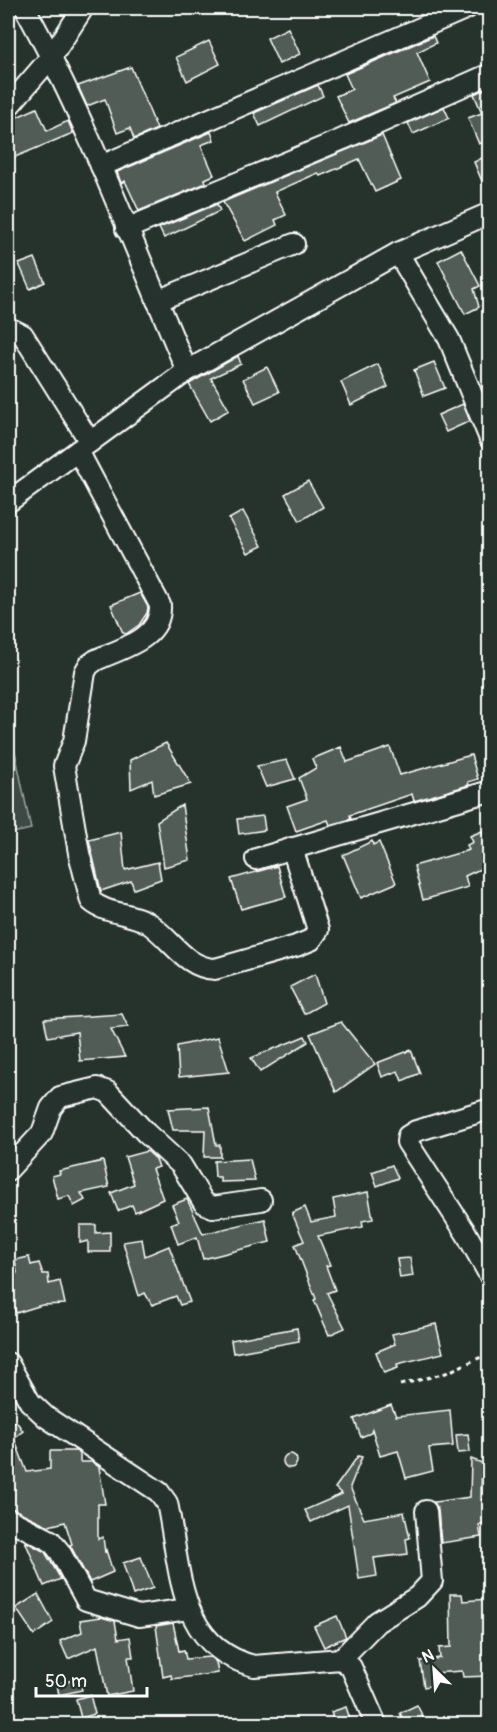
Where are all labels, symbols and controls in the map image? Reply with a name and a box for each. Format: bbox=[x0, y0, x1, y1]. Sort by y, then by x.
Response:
north arrow bbox=[404, 1639, 464, 1699]
text: N bbox=[419, 1645, 437, 1668]
scale bar bbox=[36, 1660, 147, 1698]
text: 50 m bbox=[45, 1670, 87, 1693]

